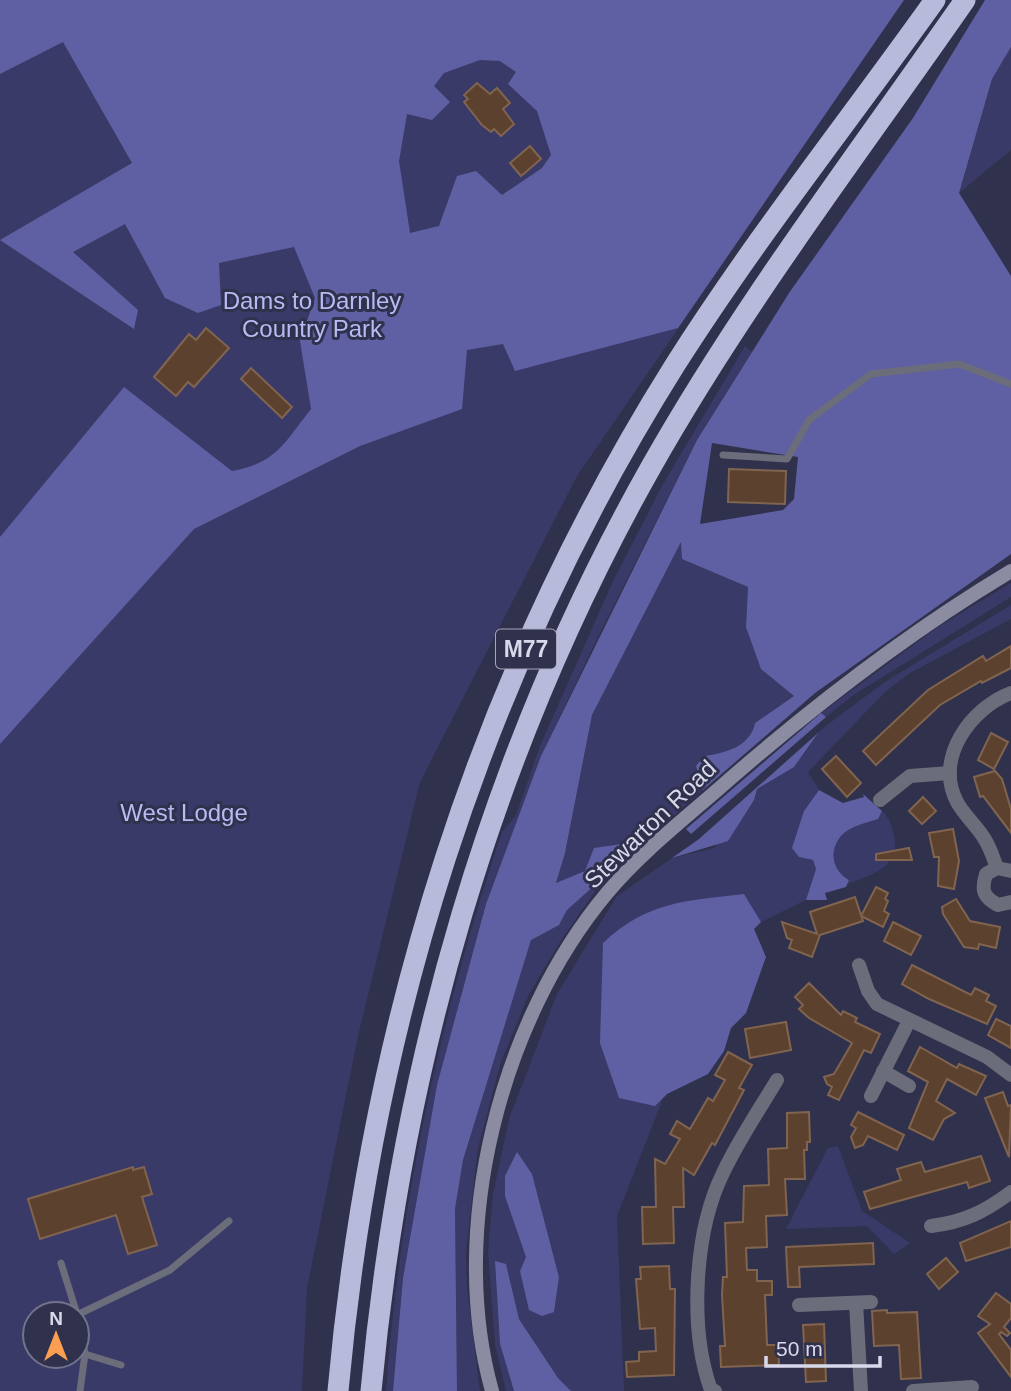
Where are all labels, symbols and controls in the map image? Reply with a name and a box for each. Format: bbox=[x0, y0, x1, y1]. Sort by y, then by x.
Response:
park label: Dams to Darnley Country Park bbox=[223, 287, 401, 342]
road number: M77 bbox=[496, 629, 556, 668]
street label: Stewarton Road bbox=[579, 755, 721, 893]
park label: West Lodge bbox=[120, 799, 248, 826]
north arrow bbox=[21, 1300, 91, 1370]
text: N bbox=[49, 1308, 63, 1329]
scale bar bbox=[766, 1324, 880, 1368]
text: 50 m bbox=[776, 1337, 823, 1360]

